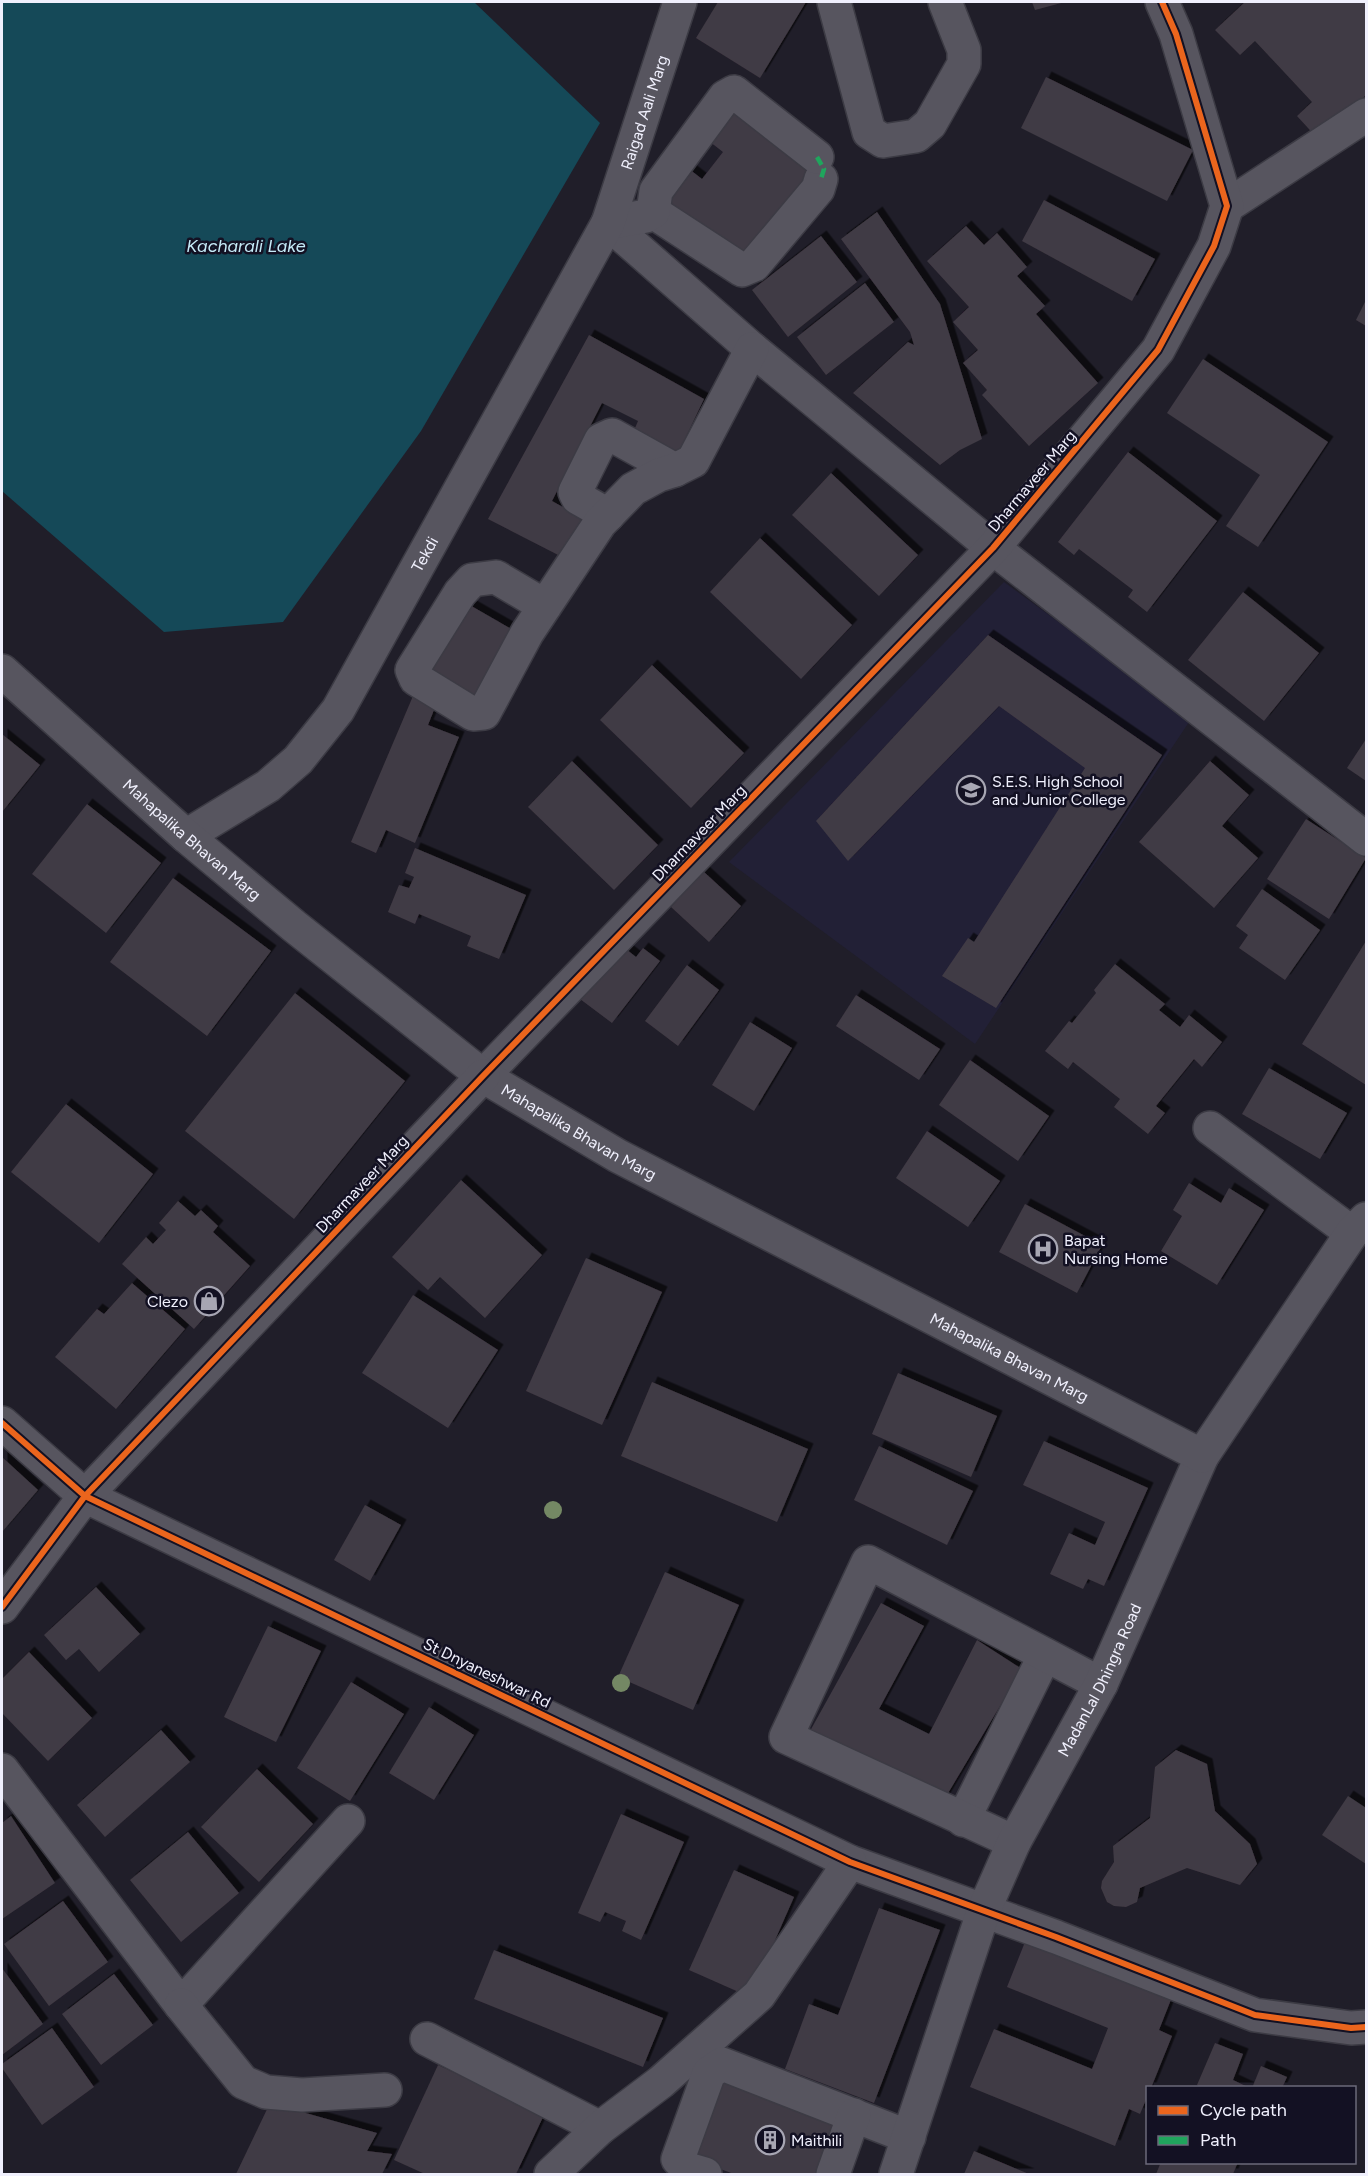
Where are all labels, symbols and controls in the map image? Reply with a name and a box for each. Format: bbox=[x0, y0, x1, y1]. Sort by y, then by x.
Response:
street label: Raigad Aali Marg bbox=[617, 53, 672, 172]
water label: Kacharali Lake bbox=[186, 235, 306, 257]
street label: Dharmaveer Marg bbox=[984, 426, 1080, 536]
street label: Tekdi bbox=[407, 533, 442, 575]
place label: S.E.S. High School and Junior College bbox=[992, 772, 1126, 809]
school or university icon: S.E.S. High School and Junior College bbox=[955, 774, 987, 806]
street label: Mahapalika Bhavan Marg bbox=[119, 775, 265, 904]
street label: Dharmaveer Marg bbox=[648, 781, 750, 885]
street label: Mahapalika Bhavan Marg bbox=[498, 1080, 660, 1184]
street label: Dharmaveer Marg bbox=[312, 1131, 412, 1237]
place label: Bapat Nursing Home bbox=[1064, 1231, 1168, 1268]
hospital icon: Bapat Nursing Home bbox=[1027, 1233, 1059, 1265]
shop icon: Clezo bbox=[193, 1285, 225, 1317]
place label: Clezo bbox=[147, 1292, 188, 1311]
street label: Mahapalika Bhavan Marg bbox=[927, 1308, 1092, 1406]
street label: MadanLal Dhingra Road bbox=[1053, 1600, 1145, 1760]
street label: St Dnyaneshwar Rd bbox=[420, 1634, 554, 1712]
legend bbox=[1146, 2086, 1356, 2164]
text: Cycle path bbox=[1200, 2099, 1287, 2121]
building icon: Maithili bbox=[754, 2124, 786, 2156]
text: Path bbox=[1200, 2129, 1236, 2151]
place label: Maithili bbox=[791, 2131, 842, 2150]

